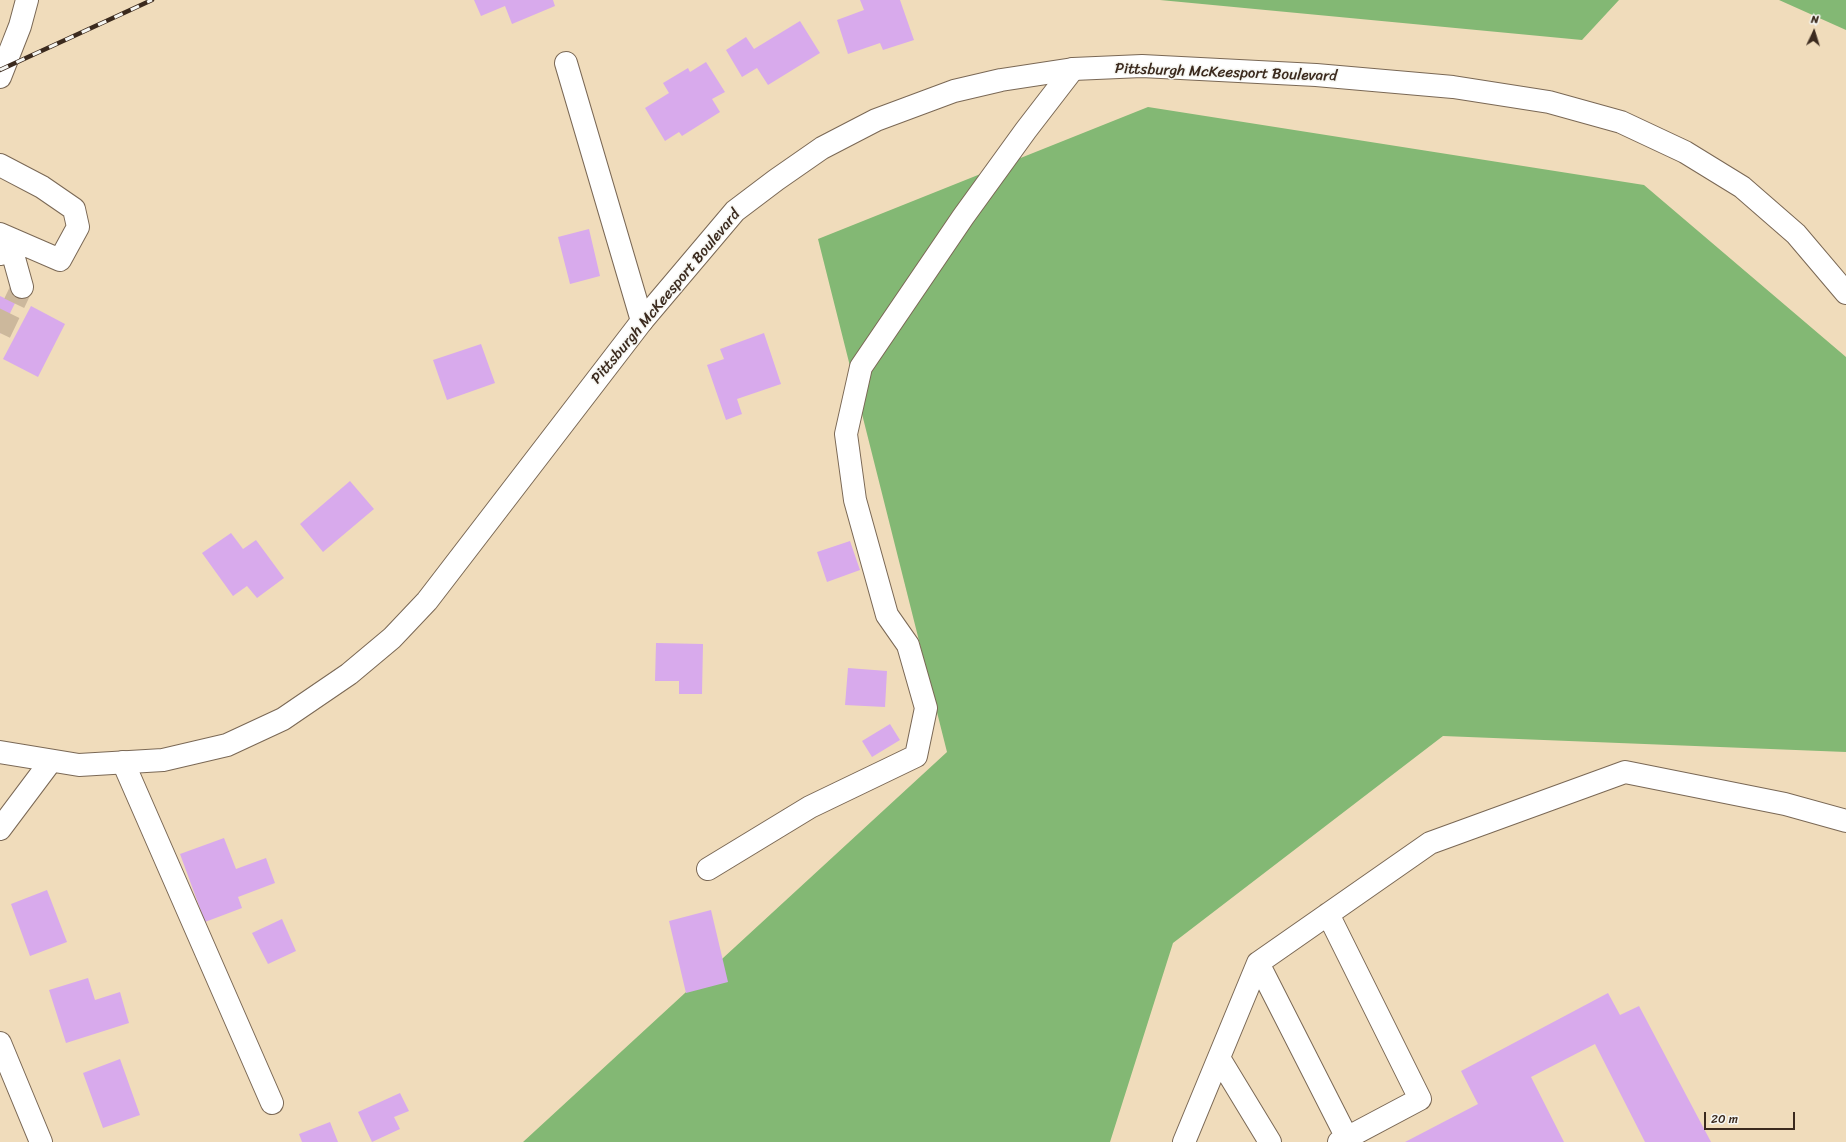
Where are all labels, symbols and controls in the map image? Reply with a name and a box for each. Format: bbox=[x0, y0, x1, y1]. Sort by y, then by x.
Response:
text: N bbox=[1810, 10, 1819, 29]
north arrow bbox=[1794, 12, 1834, 52]
street label: Pittsburgh McKeesport Boulevard bbox=[1115, 60, 1337, 86]
street label: Pittsburgh McKeesport Boulevard bbox=[588, 206, 744, 388]
scale bar bbox=[1706, 1104, 1797, 1130]
text: 20 m bbox=[1711, 1108, 1738, 1130]

